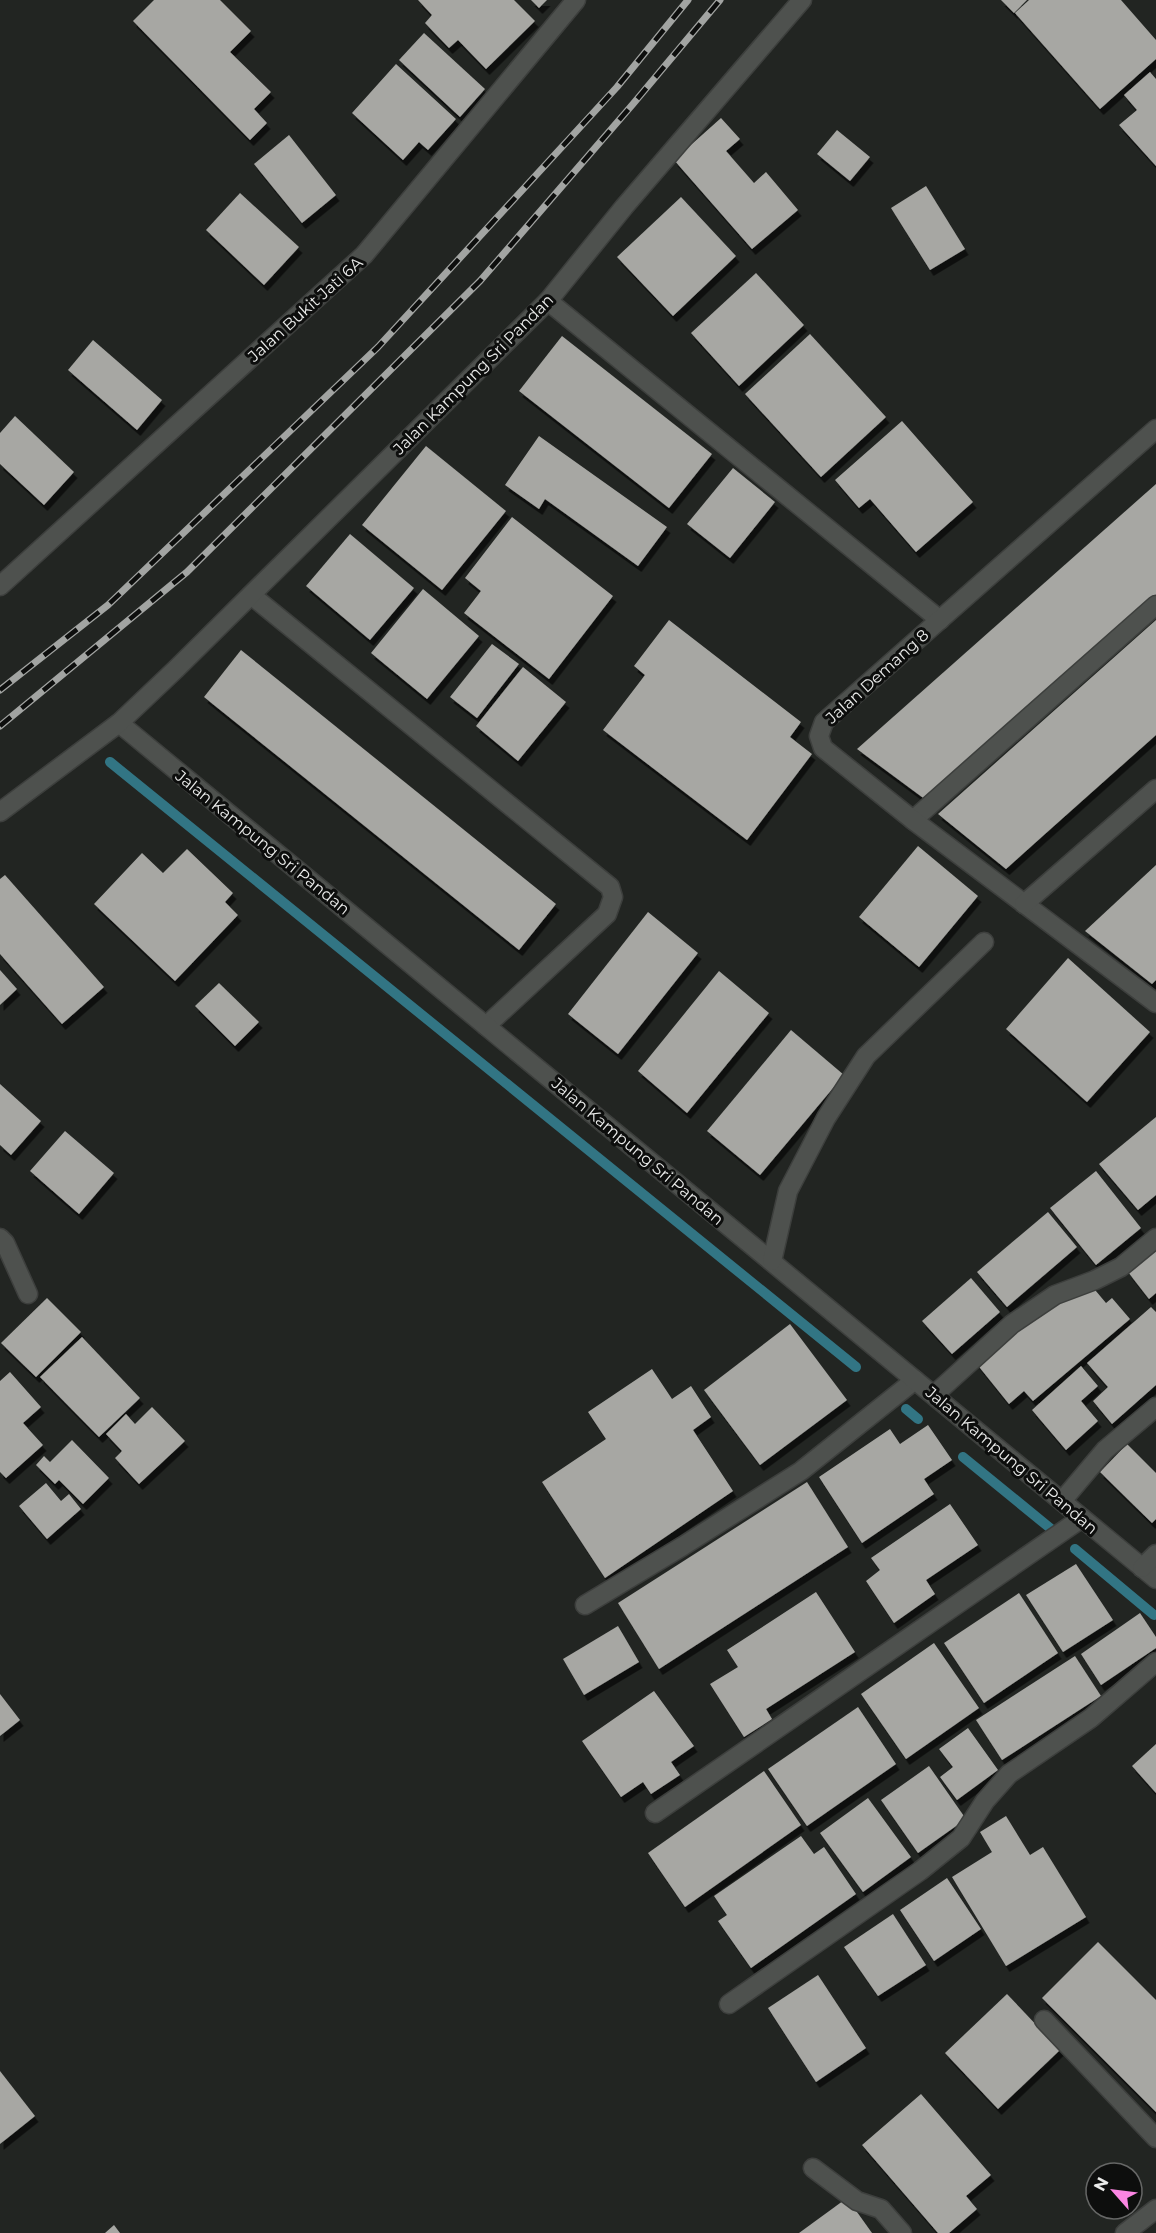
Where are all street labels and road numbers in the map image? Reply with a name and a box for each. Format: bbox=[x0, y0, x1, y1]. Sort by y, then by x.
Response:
street label: Jalan Bukit Jati 6A bbox=[244, 253, 367, 366]
street label: Jalan Kampung Sri Pandan bbox=[389, 290, 557, 459]
street label: Jalan Demang 8 bbox=[821, 625, 933, 728]
street label: Jalan Kampung Sri Pandan bbox=[171, 766, 354, 919]
street label: Jalan Kampung Sri Pandan bbox=[547, 1073, 728, 1229]
street label: Jalan Kampung Sri Pandan bbox=[921, 1382, 1102, 1538]

